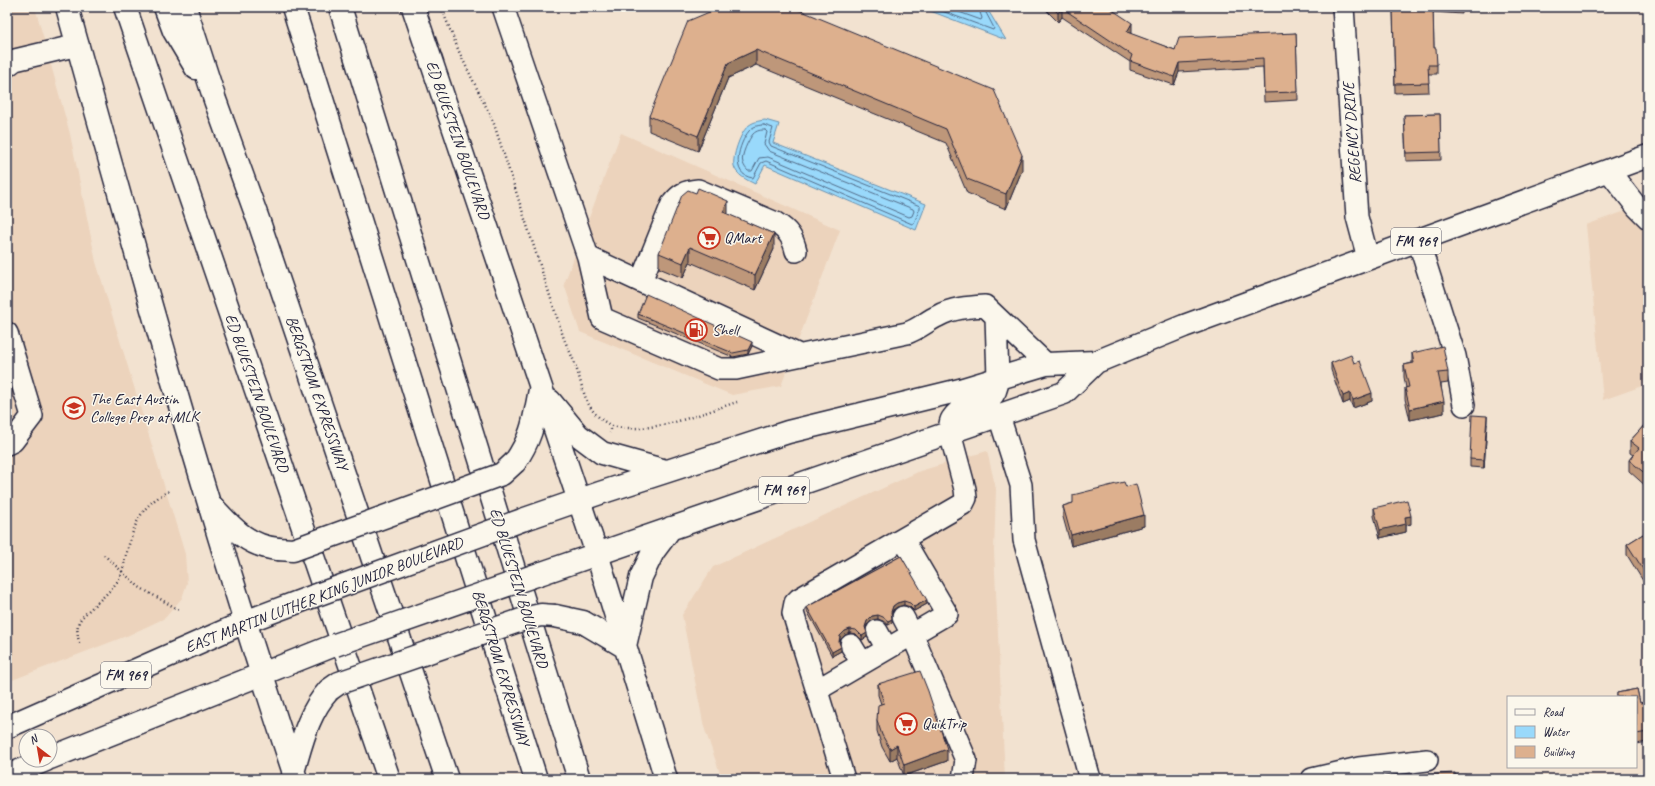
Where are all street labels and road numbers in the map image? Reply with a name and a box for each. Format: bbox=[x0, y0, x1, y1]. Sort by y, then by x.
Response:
street label: ED BLUESTEIN BOULEVARD bbox=[421, 58, 495, 223]
street label: REGENCY DRIVE bbox=[1338, 79, 1366, 184]
road number: FM 969 bbox=[1391, 228, 1441, 254]
street label: ED BLUESTEIN BOULEVARD bbox=[220, 311, 294, 476]
street label: BERGSTROM EXPRESSWAY bbox=[281, 313, 354, 476]
road number: FM 969 bbox=[759, 477, 809, 503]
street label: ED BLUESTEIN BOULEVARD bbox=[485, 506, 553, 672]
street label: EAST MARTIN LUTHER KING JUNIOR BOULEVARD bbox=[182, 532, 467, 657]
street label: BERGSTROM EXPRESSWAY bbox=[468, 588, 535, 751]
road number: FM 969 bbox=[101, 662, 151, 688]

